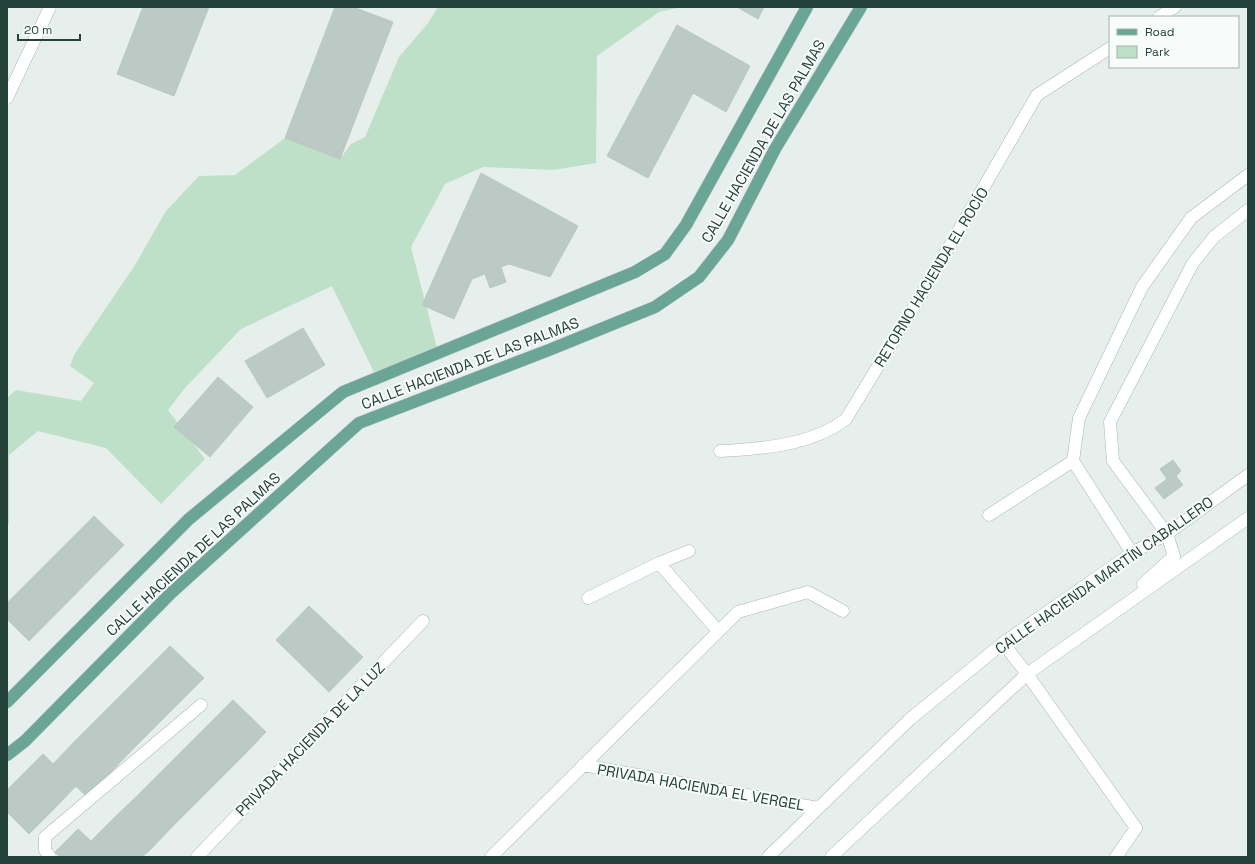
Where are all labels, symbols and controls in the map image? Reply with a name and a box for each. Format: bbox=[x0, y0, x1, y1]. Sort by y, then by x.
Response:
scale bar bbox=[18, 16, 80, 42]
legend bbox=[1109, 16, 1239, 68]
text: 20 m bbox=[24, 22, 52, 38]
text: Road bbox=[1145, 24, 1174, 40]
street label: CALLE HACIENDA DE LAS PALMAS bbox=[697, 36, 829, 246]
text: Park bbox=[1145, 44, 1170, 60]
street label: RETORNO HACIENDA EL ROCÍO bbox=[870, 184, 992, 370]
street label: CALLE HACIENDA DE LAS PALMAS bbox=[358, 313, 582, 413]
street label: CALLE HACIENDA DE LAS PALMAS bbox=[102, 468, 284, 640]
street label: CALLE HACIENDA MARTÍN CABALLERO bbox=[991, 492, 1217, 658]
street label: PRIVADA HACIENDA DE LA LUZ bbox=[231, 658, 389, 820]
street label: PRIVADA HACIENDA EL VERGEL bbox=[596, 759, 806, 815]

